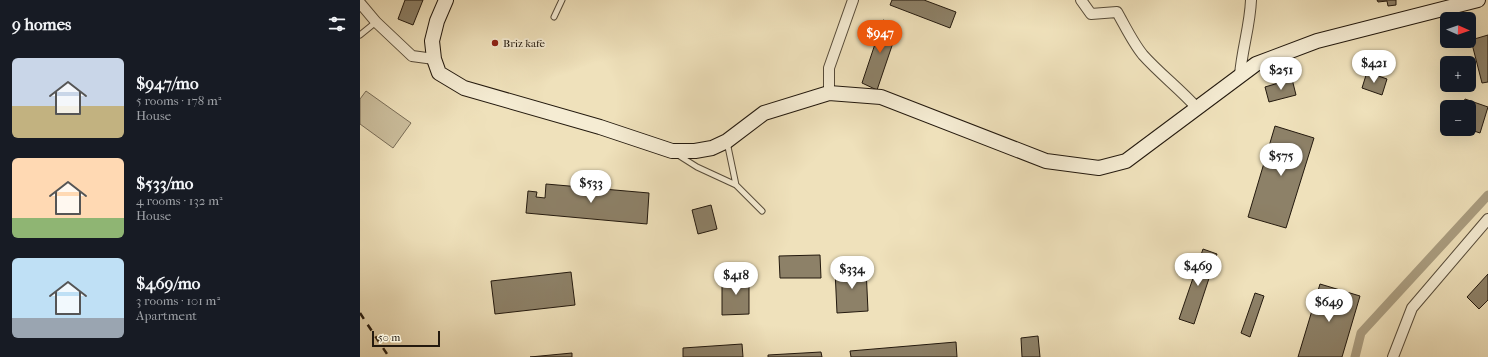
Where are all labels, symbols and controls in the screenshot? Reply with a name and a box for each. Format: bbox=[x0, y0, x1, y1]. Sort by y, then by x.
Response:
north arrow bbox=[1440, 12, 1476, 48]
map controls bbox=[1440, 12, 1476, 136]
icon: filters bbox=[326, 13, 348, 35]
text: 9 homes bbox=[12, 14, 71, 34]
pin: $947 bbox=[856, 20, 904, 54]
text: $947 bbox=[866, 25, 894, 40]
place label: Briz kafe bbox=[503, 37, 545, 50]
marker: Briz kafe bbox=[490, 38, 500, 48]
pin: $421 bbox=[1350, 50, 1398, 84]
text: $421 bbox=[1361, 55, 1387, 70]
button: + bbox=[1440, 56, 1476, 92]
pin: $251 bbox=[1257, 57, 1305, 91]
text: $251 bbox=[1269, 62, 1293, 77]
text: $947/mo bbox=[136, 73, 199, 93]
icon: home bbox=[44, 74, 92, 122]
text: 5 rooms · 178 m² bbox=[136, 93, 222, 108]
button: − bbox=[1440, 100, 1476, 136]
text: House bbox=[136, 108, 171, 123]
pin: $575 bbox=[1257, 143, 1305, 177]
text: $575 bbox=[1269, 148, 1293, 163]
pin: $533 bbox=[567, 170, 615, 204]
text: $533/mo bbox=[136, 173, 193, 193]
icon: home bbox=[44, 174, 92, 222]
text: $533 bbox=[579, 175, 603, 190]
text: 4 rooms · 132 m² bbox=[136, 193, 223, 208]
text: House bbox=[136, 208, 171, 223]
pin: $469 bbox=[1174, 253, 1222, 287]
pin: $334 bbox=[828, 256, 876, 290]
text: $469 bbox=[1184, 258, 1212, 273]
text: $334 bbox=[839, 261, 865, 276]
pin: $418 bbox=[712, 262, 760, 296]
text: $418 bbox=[723, 267, 749, 282]
text: $469/mo bbox=[136, 273, 200, 293]
icon: home bbox=[44, 274, 92, 322]
pin: $649 bbox=[1305, 289, 1353, 323]
text: 3 rooms · 101 m² bbox=[136, 293, 220, 308]
text: $649 bbox=[1315, 294, 1343, 309]
text: Apartment bbox=[136, 308, 197, 323]
scale bar bbox=[372, 329, 440, 348]
text: 50 m bbox=[378, 331, 400, 344]

